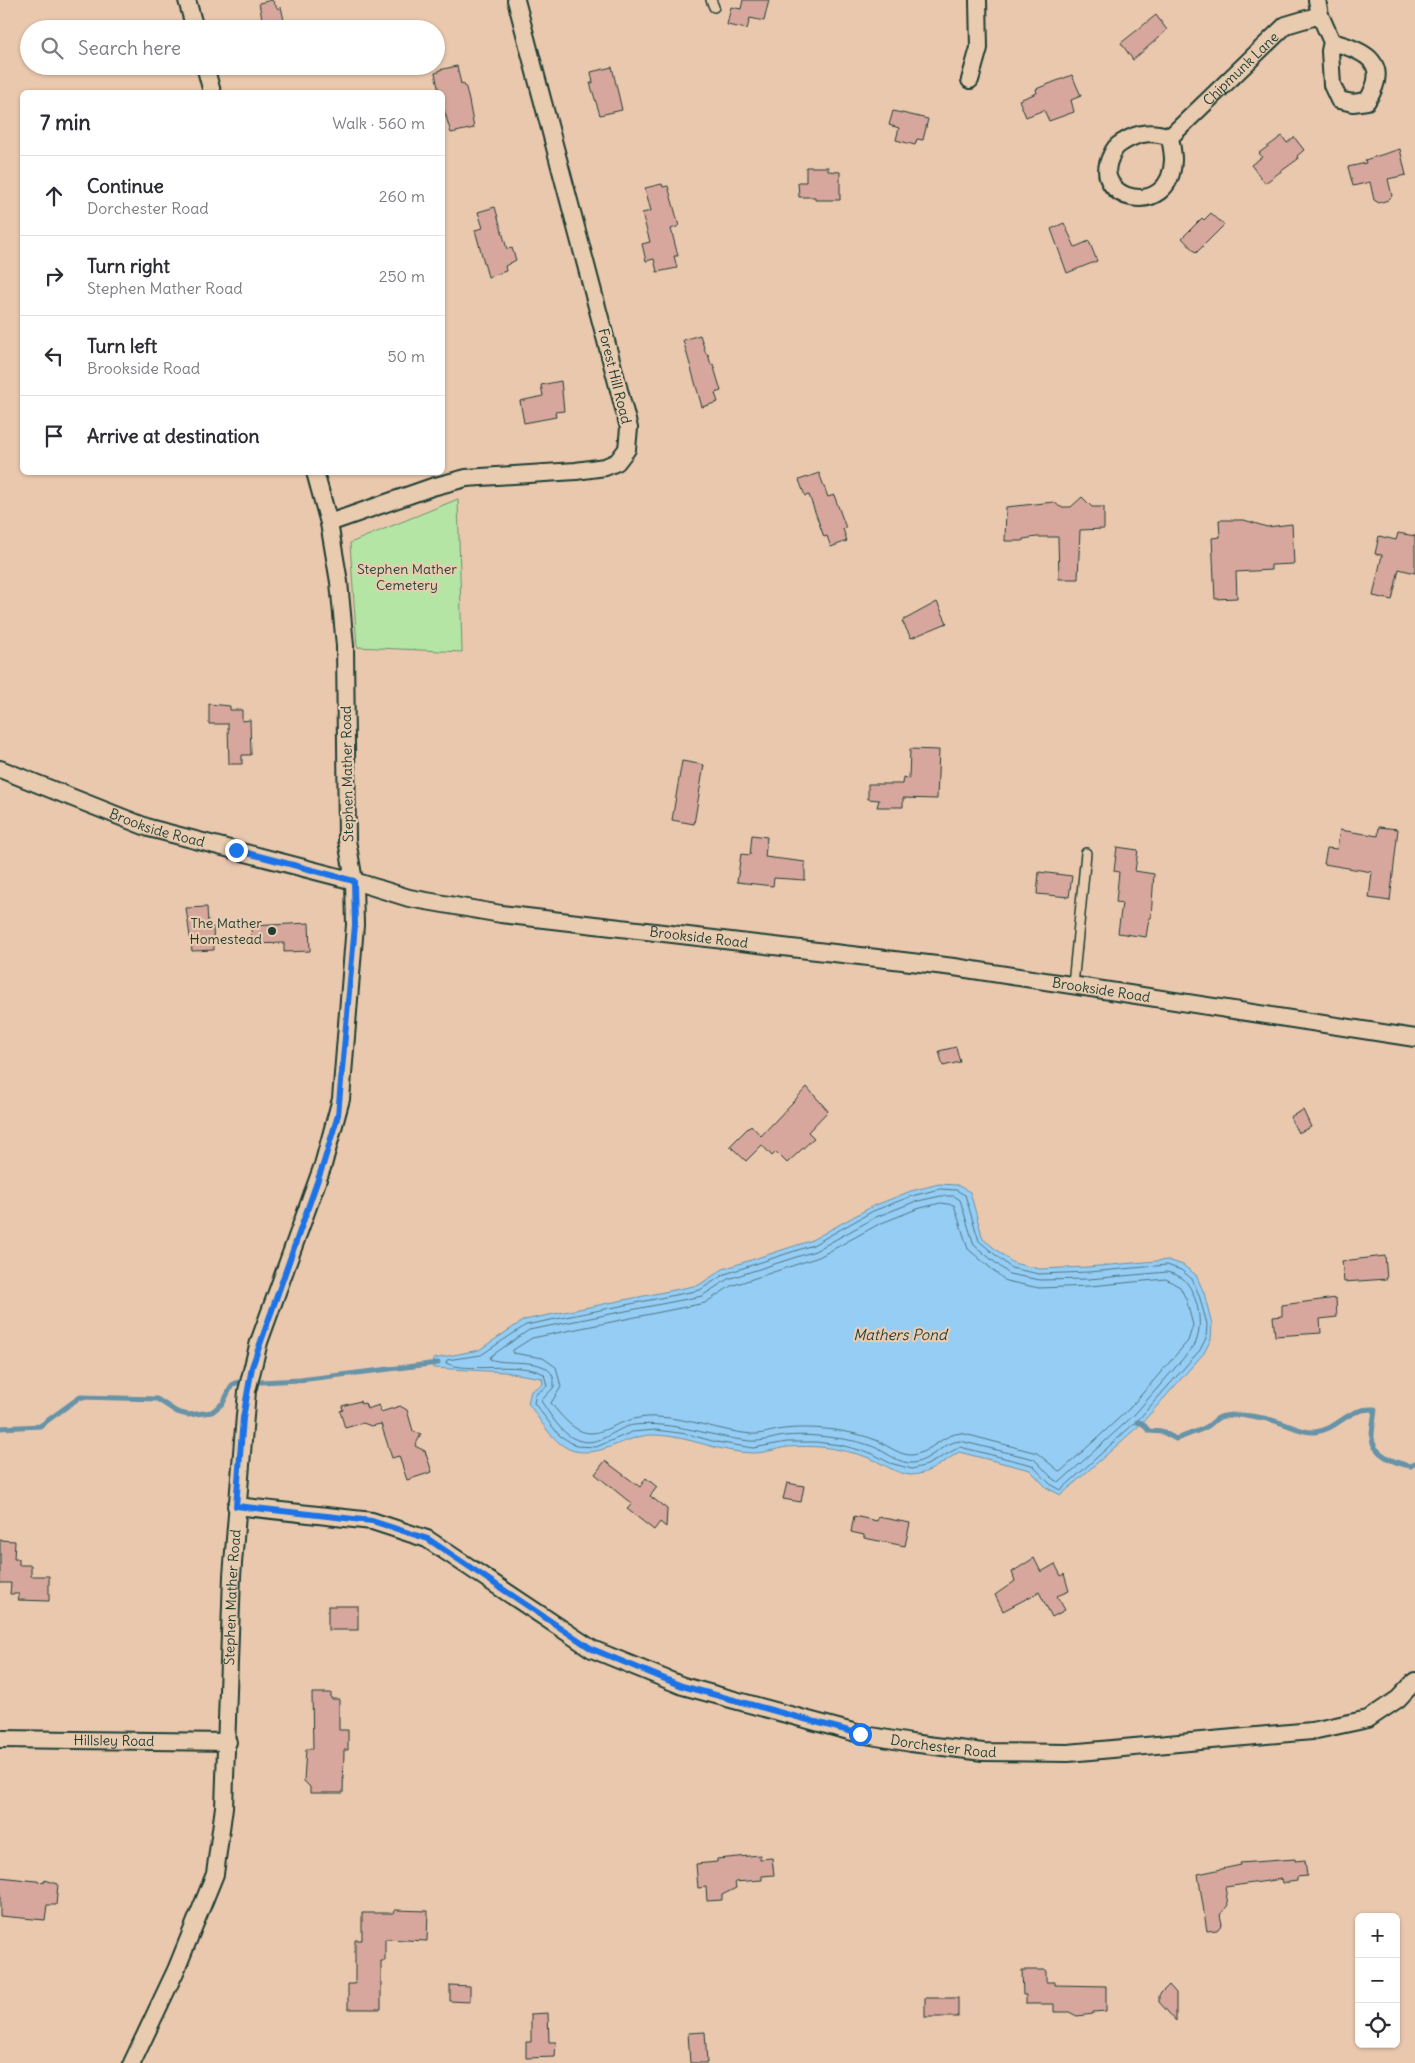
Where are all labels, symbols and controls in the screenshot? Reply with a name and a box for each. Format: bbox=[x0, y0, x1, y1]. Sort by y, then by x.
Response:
search box bbox=[20, 20, 445, 75]
street label: Chipmunk Lane bbox=[1199, 28, 1282, 109]
icon: search bbox=[38, 34, 66, 62]
text: Search here bbox=[78, 36, 181, 60]
text: 7 min bbox=[40, 109, 91, 136]
text: Walk · 560 m bbox=[332, 113, 425, 133]
text: Continue bbox=[87, 174, 164, 198]
icon: ahead bbox=[40, 182, 68, 210]
text: 260 m bbox=[379, 186, 425, 206]
text: Dorchester Road bbox=[87, 198, 209, 218]
text: Turn right bbox=[87, 254, 170, 278]
icon: right bbox=[40, 262, 68, 290]
text: 250 m bbox=[379, 266, 425, 286]
text: Stephen Mather Road bbox=[87, 278, 243, 298]
street label: Forest Hill Road bbox=[594, 326, 636, 426]
text: Turn left bbox=[87, 334, 157, 358]
icon: left bbox=[40, 342, 68, 370]
text: 50 m bbox=[387, 346, 425, 366]
text: Brookside Road bbox=[87, 358, 200, 378]
icon: arrive bbox=[40, 422, 68, 450]
text: Arrive at destination bbox=[87, 424, 260, 448]
park label: Stephen Mather Cemetery bbox=[357, 560, 457, 594]
street label: Stephen Mather Road bbox=[337, 706, 357, 842]
street label: Brookside Road bbox=[107, 804, 207, 851]
route end bbox=[225, 839, 248, 862]
place label: The Mather Homestead bbox=[190, 914, 262, 948]
street label: Brookside Road bbox=[648, 922, 749, 952]
marker: The Mather Homestead bbox=[266, 925, 278, 937]
street label: Brookside Road bbox=[1051, 973, 1152, 1006]
water label: Mathers Pond bbox=[853, 1325, 949, 1344]
street label: Stephen Mather Road bbox=[220, 1529, 245, 1666]
route start bbox=[849, 1723, 872, 1746]
street label: Hillsley Road bbox=[74, 1731, 154, 1750]
street label: Dorchester Road bbox=[889, 1731, 996, 1761]
map controls bbox=[1355, 1913, 1400, 2048]
button: + bbox=[1355, 1913, 1400, 1958]
button: − bbox=[1355, 1958, 1400, 2003]
button: locate bbox=[1355, 2003, 1400, 2048]

